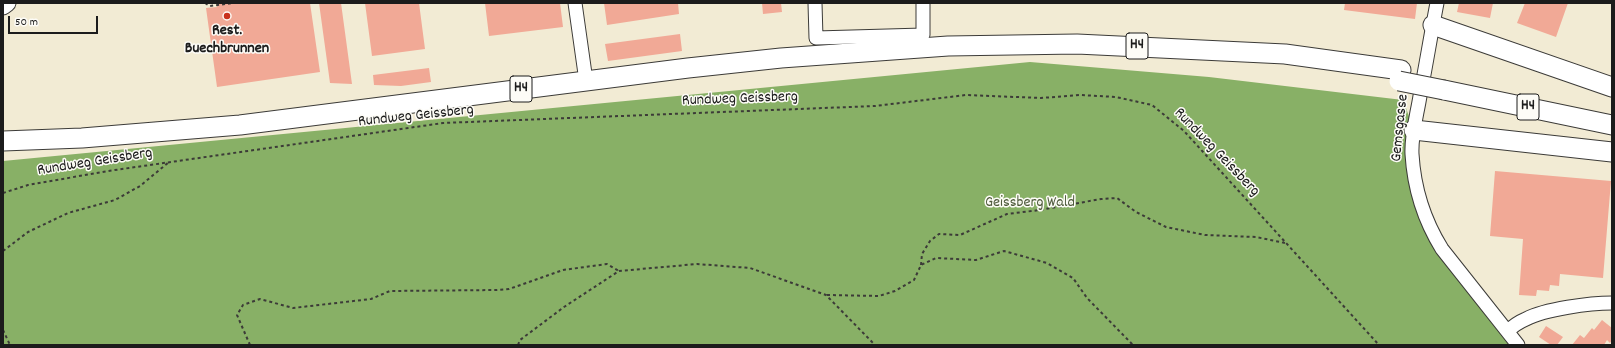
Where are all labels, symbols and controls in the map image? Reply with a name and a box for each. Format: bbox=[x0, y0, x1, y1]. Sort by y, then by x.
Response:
scale bar bbox=[10, 8, 100, 34]
marker: Rest. Buechbrunnen bbox=[222, 11, 232, 21]
text: 50 m bbox=[15, 14, 38, 31]
place label: Rest. Buechbrunnen bbox=[185, 22, 269, 60]
road number: H4 bbox=[1126, 33, 1148, 59]
road number: H4 bbox=[510, 76, 532, 102]
street label: Rundweg Geissberg bbox=[682, 88, 798, 112]
street label: Gemsgasse bbox=[1388, 93, 1414, 163]
road number: H4 bbox=[1517, 94, 1539, 120]
street label: Rundweg Geissberg bbox=[357, 101, 475, 133]
street label: Rundweg Geissberg bbox=[1169, 105, 1263, 201]
street label: Rundweg Geissberg bbox=[36, 144, 154, 182]
park label: Geissberg Wald bbox=[985, 194, 1075, 214]

